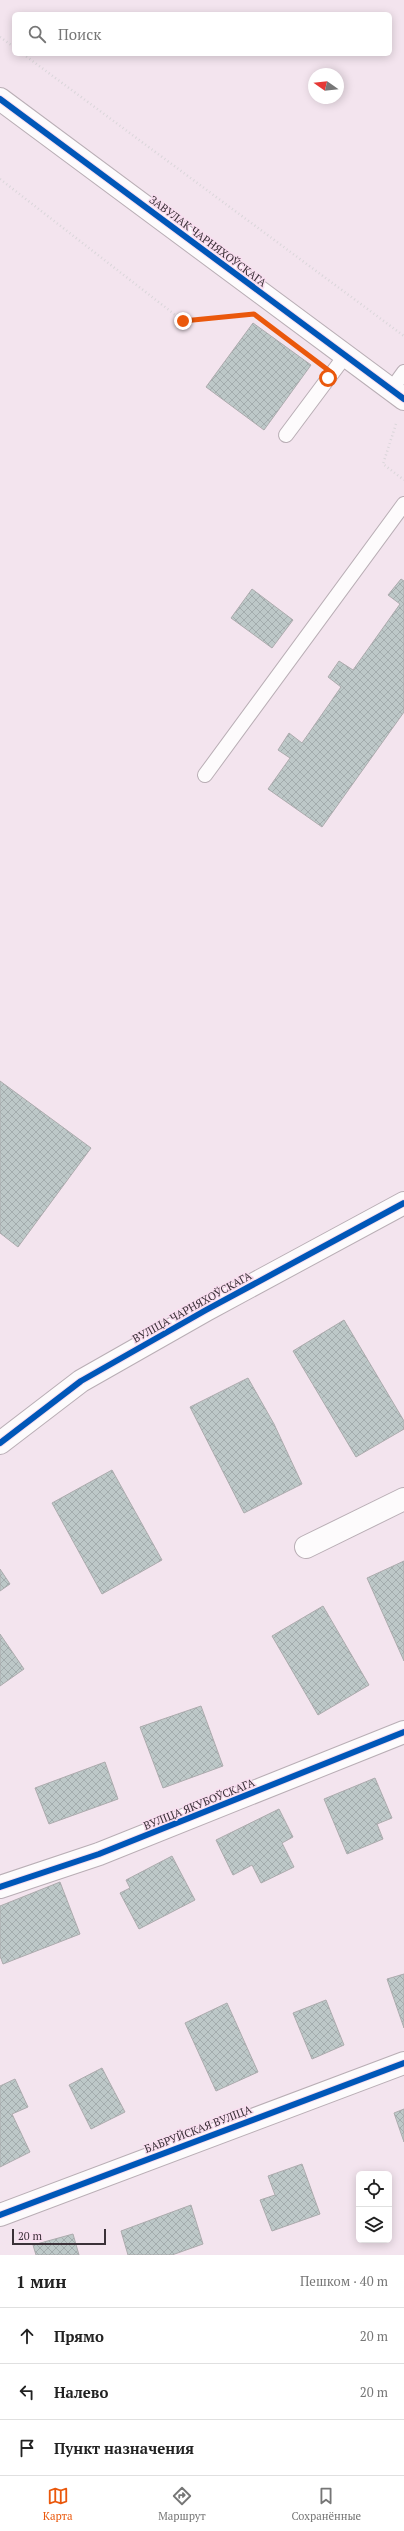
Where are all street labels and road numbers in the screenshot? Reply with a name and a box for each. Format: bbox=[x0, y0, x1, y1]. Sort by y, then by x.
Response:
street label: ЗАВУЛАК ЧАРНЯХОЎСКАГА bbox=[147, 192, 270, 290]
street label: ВУЛІЦА ЧАРНЯХОЎСКАГА bbox=[130, 1268, 254, 1346]
street label: ВУЛІЦА ЯКУБОЎСКАГА bbox=[141, 1775, 257, 1833]
street label: БАБРУЙСКАЯ ВУЛІЦА bbox=[142, 2102, 254, 2156]

